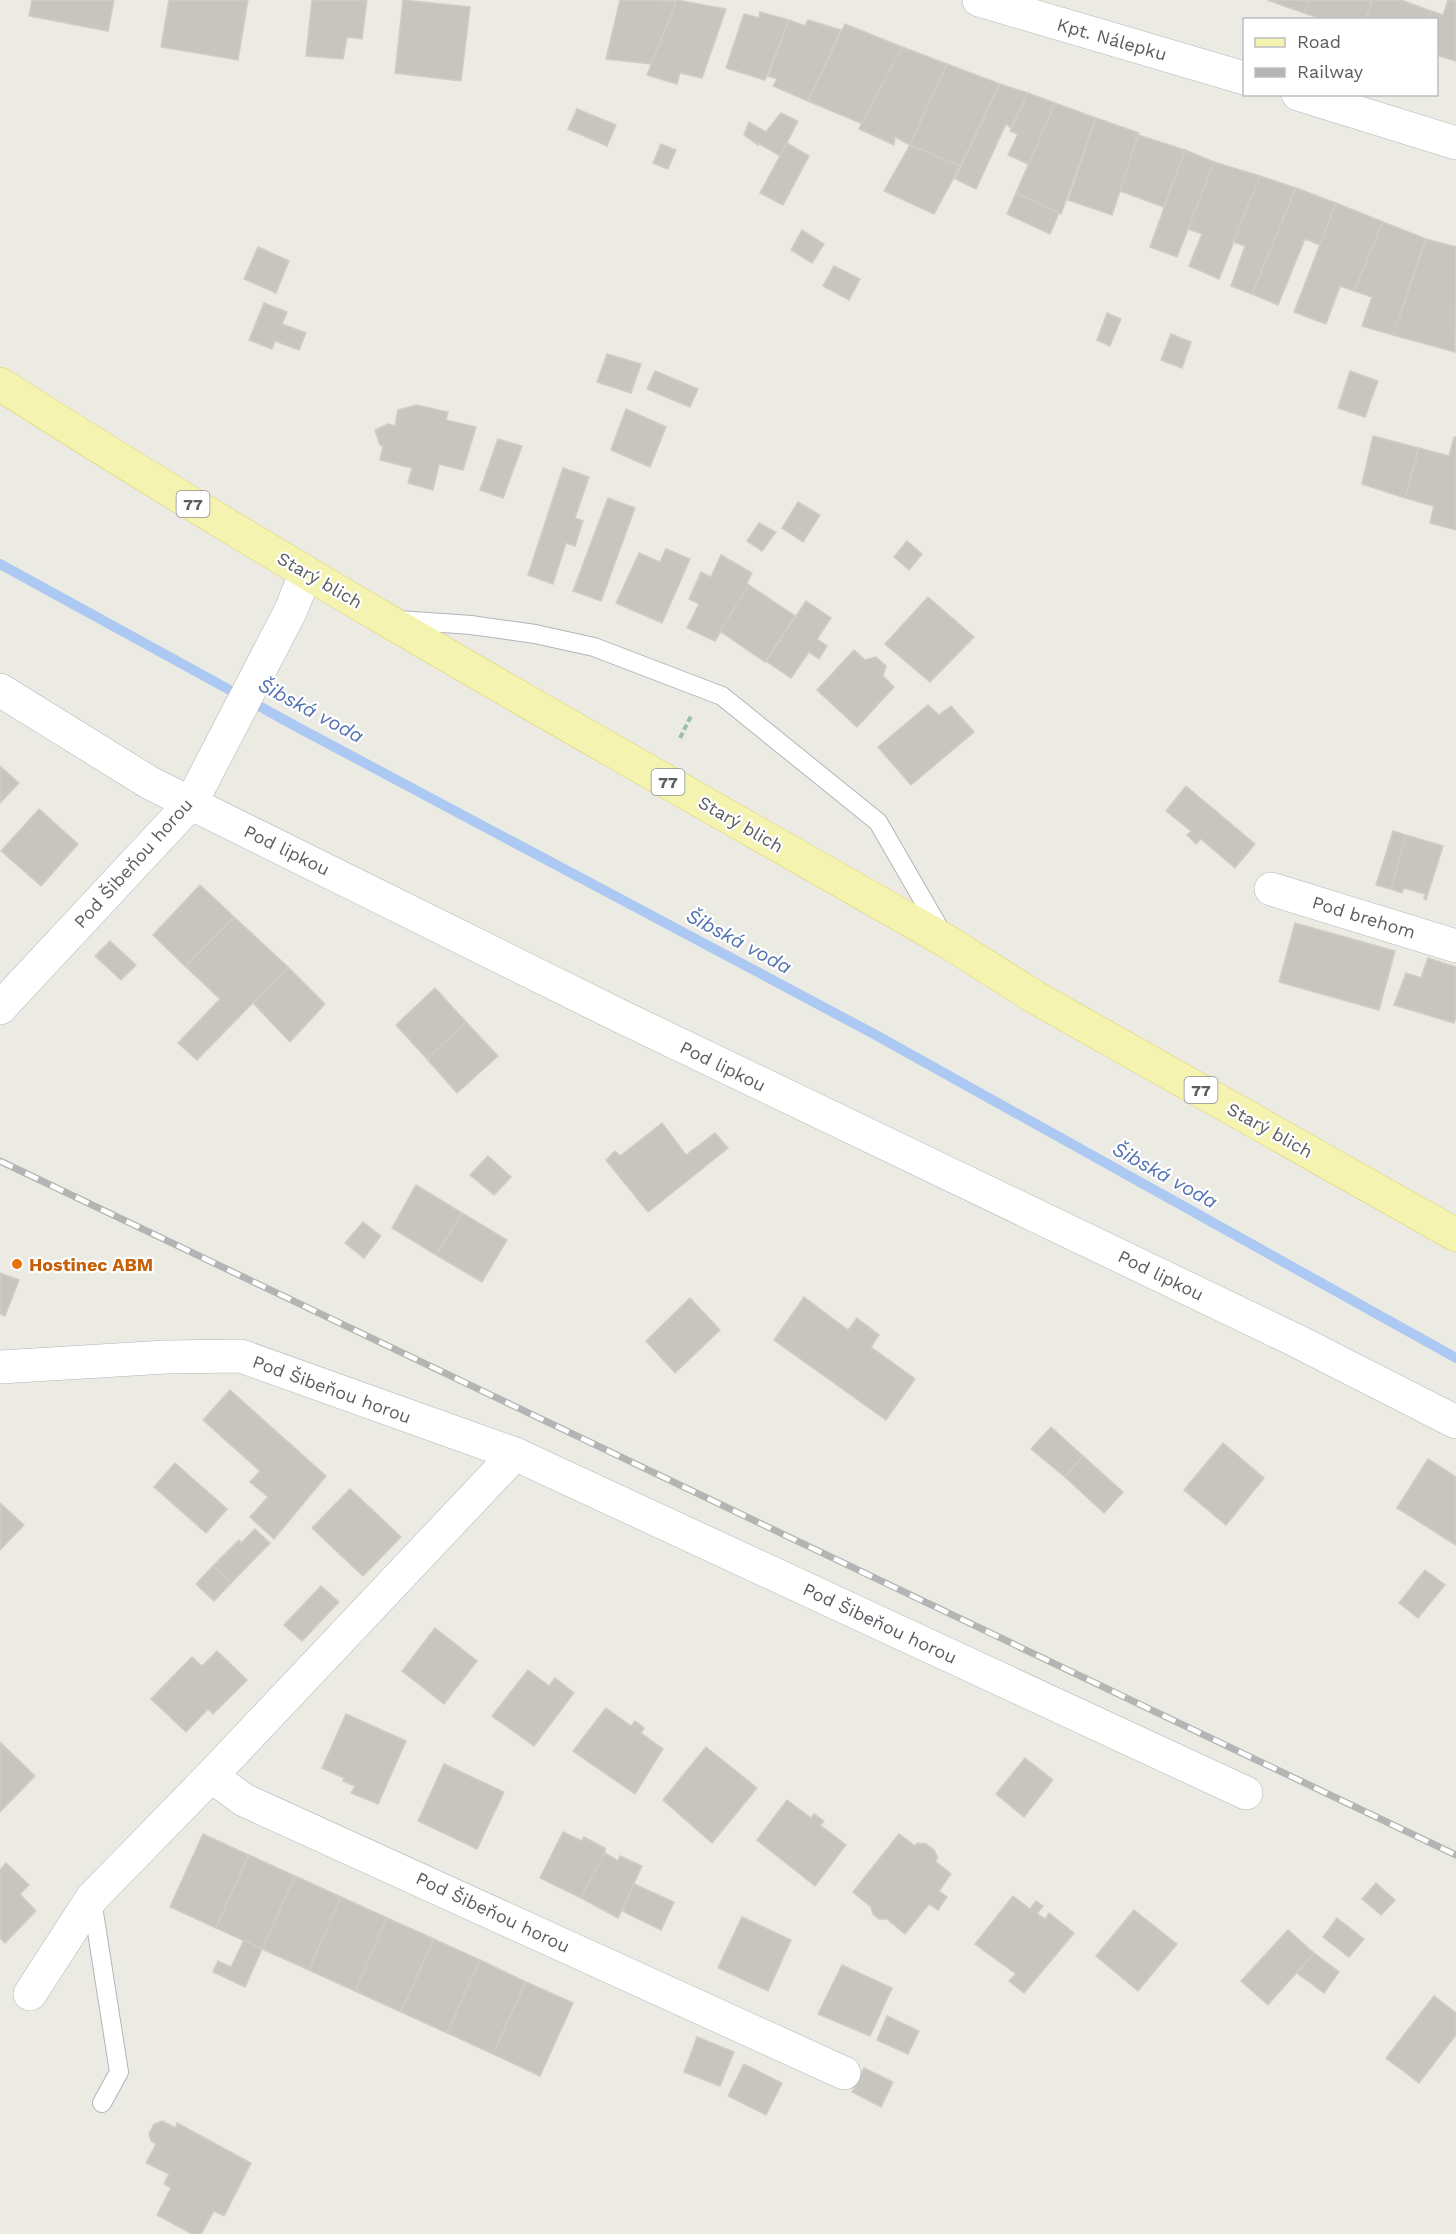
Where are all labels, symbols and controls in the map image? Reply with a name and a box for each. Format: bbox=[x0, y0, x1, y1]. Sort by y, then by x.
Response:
street label: Kpt. Nálepku bbox=[1055, 13, 1169, 65]
legend bbox=[1243, 18, 1438, 96]
text: Road bbox=[1297, 31, 1341, 52]
text: Railway bbox=[1297, 61, 1364, 82]
road number: 77 bbox=[176, 491, 210, 517]
street label: Starý blich bbox=[274, 547, 366, 613]
water label: Šibská voda bbox=[254, 672, 368, 748]
road number: 77 bbox=[652, 769, 684, 795]
street label: Starý blich bbox=[695, 791, 787, 857]
street label: Pod Šibeňou horou bbox=[69, 794, 197, 932]
street label: Pod lipkou bbox=[241, 820, 333, 880]
street label: Pod brehom bbox=[1310, 891, 1418, 943]
water label: Šibská voda bbox=[682, 903, 796, 979]
street label: Pod lipkou bbox=[677, 1036, 769, 1096]
road number: 77 bbox=[1184, 1077, 1218, 1103]
street label: Starý blich bbox=[1224, 1098, 1316, 1162]
water label: Šibská voda bbox=[1108, 1136, 1222, 1214]
street label: Pod lipkou bbox=[1115, 1245, 1207, 1305]
place label: Hostinec ABM bbox=[29, 1254, 153, 1275]
marker: Hostinec ABM bbox=[10, 1257, 24, 1271]
street label: Pod Šibeňou horou bbox=[250, 1351, 414, 1427]
street label: Pod Šibeňou horou bbox=[800, 1578, 960, 1668]
street label: Pod Šibeňou horou bbox=[413, 1867, 573, 1957]

